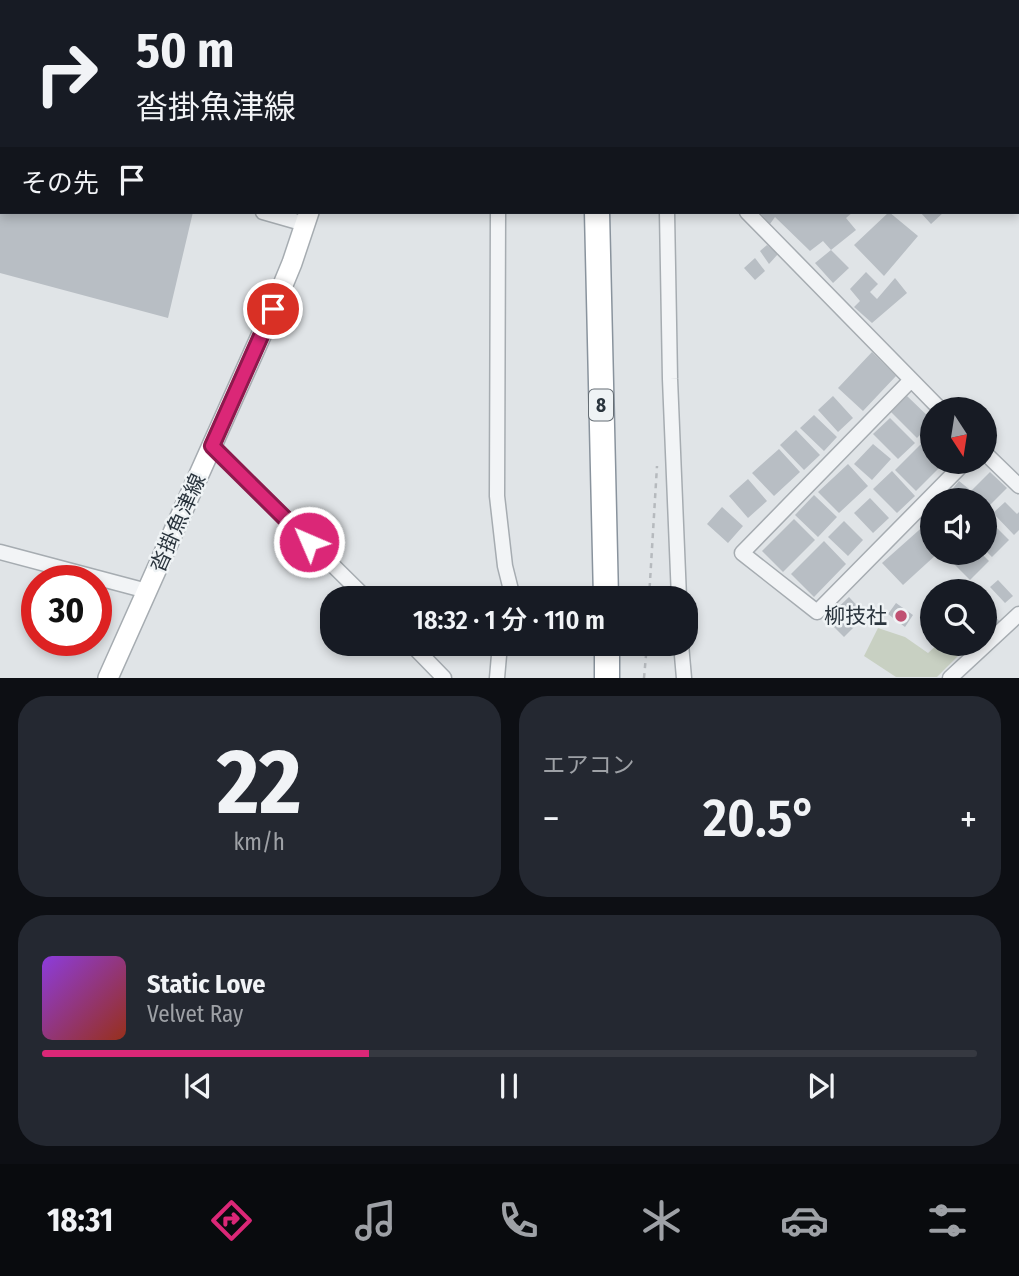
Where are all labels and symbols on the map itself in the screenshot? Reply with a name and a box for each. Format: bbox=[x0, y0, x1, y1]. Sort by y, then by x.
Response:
pin bbox=[243, 279, 303, 339]
road number: 8 bbox=[589, 390, 613, 420]
north arrow bbox=[920, 397, 998, 474]
street label: 沓掛魚津線 bbox=[145, 470, 211, 576]
position arrow bbox=[272, 505, 346, 579]
speed limit sign: 30 bbox=[21, 565, 112, 656]
place label: 柳技社 bbox=[824, 603, 887, 629]
marker: 柳技社 bbox=[893, 608, 909, 624]

